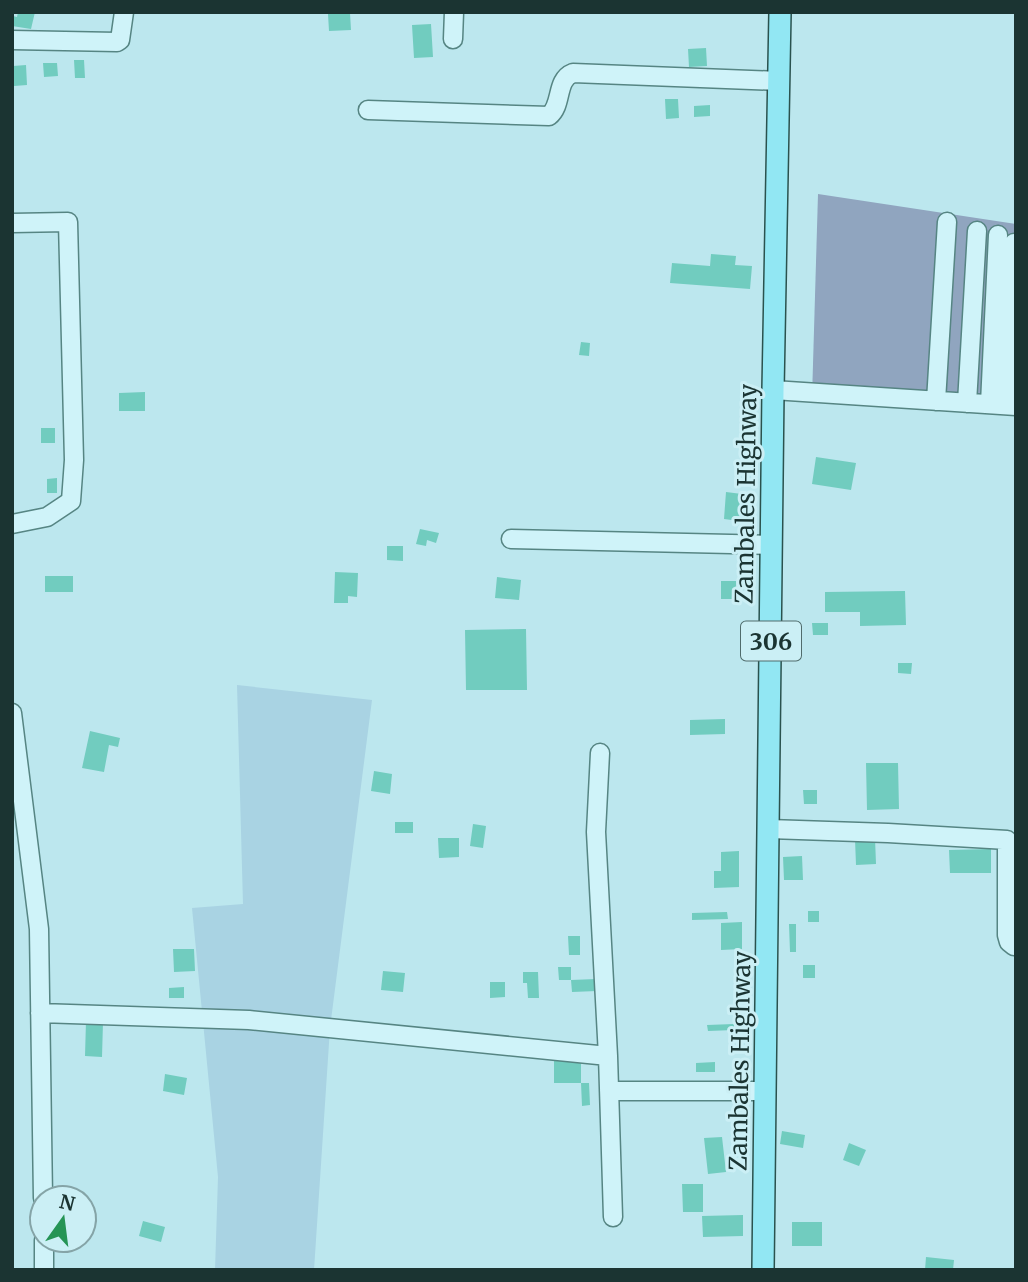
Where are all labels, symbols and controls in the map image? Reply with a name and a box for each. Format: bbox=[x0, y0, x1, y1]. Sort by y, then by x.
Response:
street label: Zambales Highway bbox=[729, 383, 763, 604]
road number: 306 bbox=[741, 622, 801, 660]
street label: Zambales Highway bbox=[723, 950, 757, 1171]
north arrow bbox=[28, 1184, 98, 1254]
text: N bbox=[57, 1189, 77, 1216]

